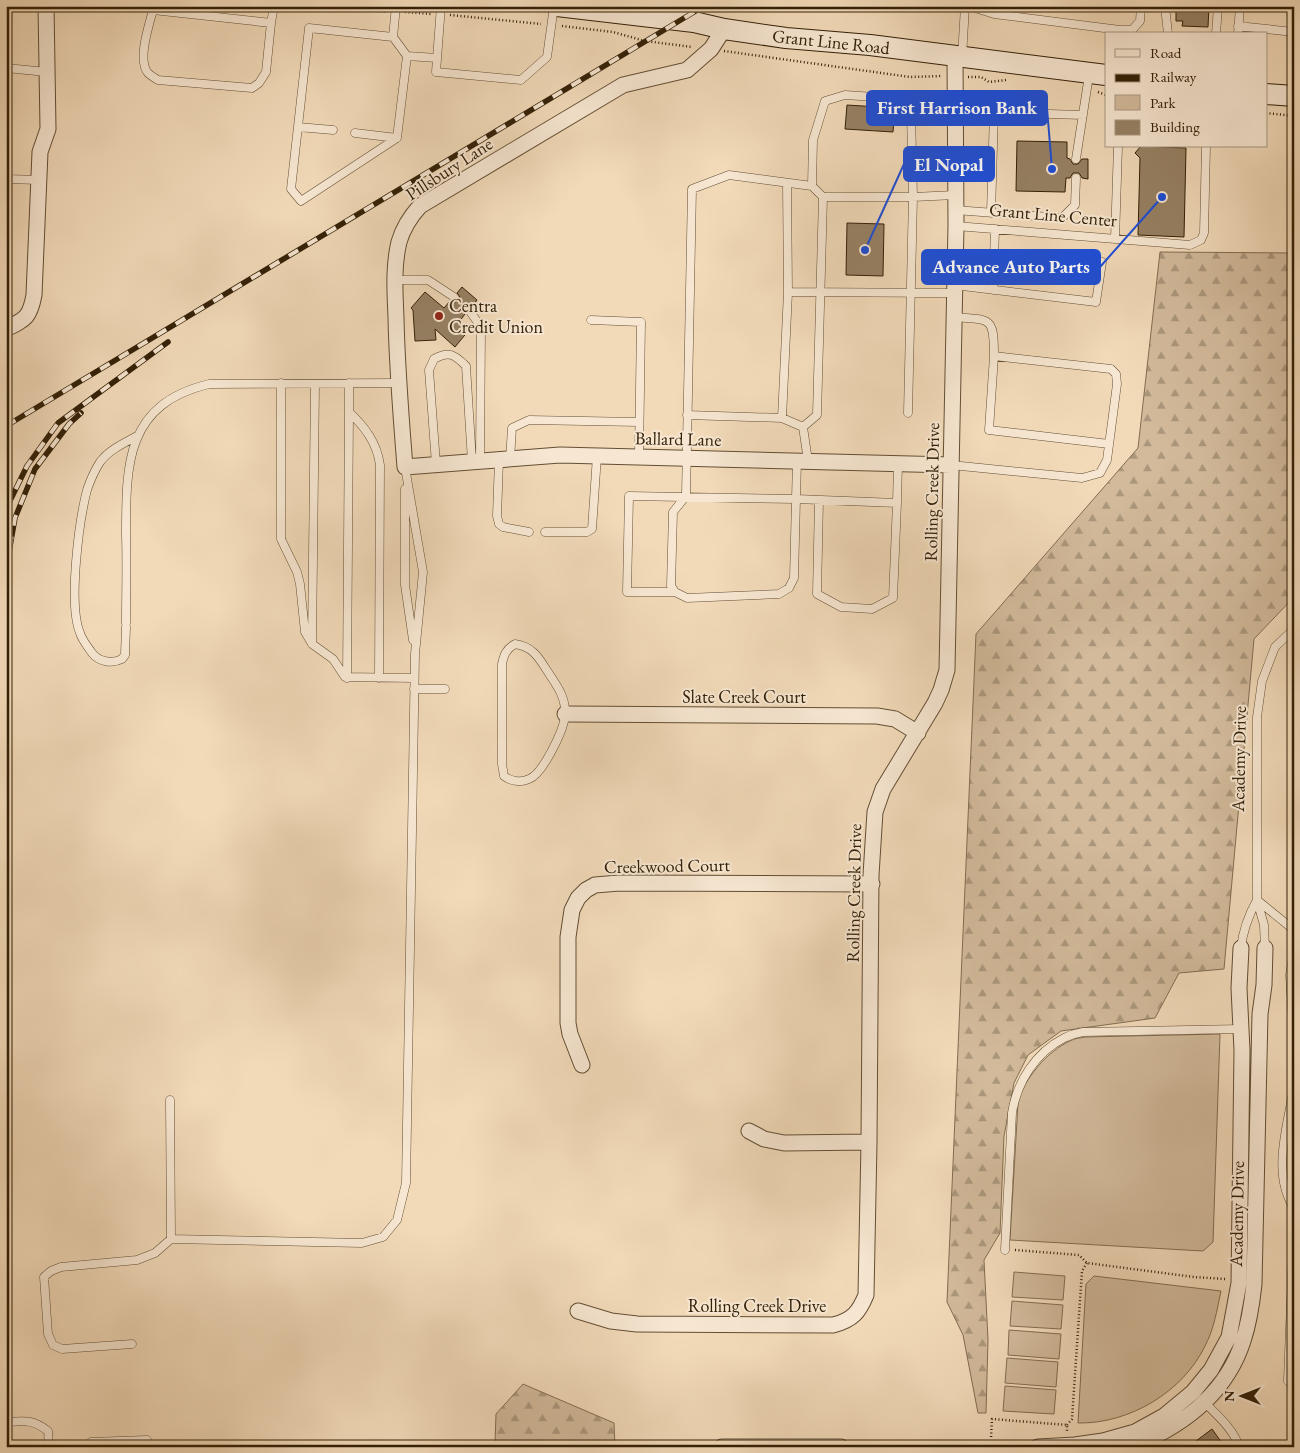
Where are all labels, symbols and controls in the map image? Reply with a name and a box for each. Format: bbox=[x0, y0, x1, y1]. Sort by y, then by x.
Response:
street label: Grant Line Road bbox=[771, 24, 892, 59]
legend bbox=[1105, 32, 1268, 148]
text: Road bbox=[1150, 43, 1182, 62]
text: Railway bbox=[1150, 67, 1197, 86]
callout: First Harrison Bank bbox=[867, 91, 1047, 125]
text: Park bbox=[1150, 93, 1177, 112]
text: First Harrison Bank bbox=[877, 95, 1038, 120]
text: Building bbox=[1150, 117, 1200, 136]
street label: Pillsbury Lane bbox=[401, 132, 497, 205]
callout: El Nopal bbox=[904, 147, 994, 181]
text: El Nopal bbox=[914, 152, 984, 177]
street label: Grant Line Center bbox=[988, 197, 1118, 232]
callout: Advance Auto Parts bbox=[922, 250, 1100, 284]
text: Advance Auto Parts bbox=[931, 254, 1090, 279]
place label: Centra Credit Union bbox=[449, 294, 544, 338]
marker: Centra Credit Union bbox=[433, 310, 445, 322]
street label: Rolling Creek Drive bbox=[919, 422, 944, 561]
street label: Ballard Lane bbox=[635, 426, 721, 451]
street label: Slate Creek Court bbox=[682, 685, 806, 708]
street label: Academy Drive bbox=[1226, 706, 1251, 813]
street label: Rolling Creek Drive bbox=[841, 823, 866, 962]
street label: Creekwood Court bbox=[604, 853, 731, 878]
street label: Academy Drive bbox=[1224, 1161, 1249, 1268]
street label: Rolling Creek Drive bbox=[688, 1294, 826, 1317]
north arrow bbox=[1218, 1370, 1268, 1420]
text: N bbox=[1220, 1390, 1238, 1402]

